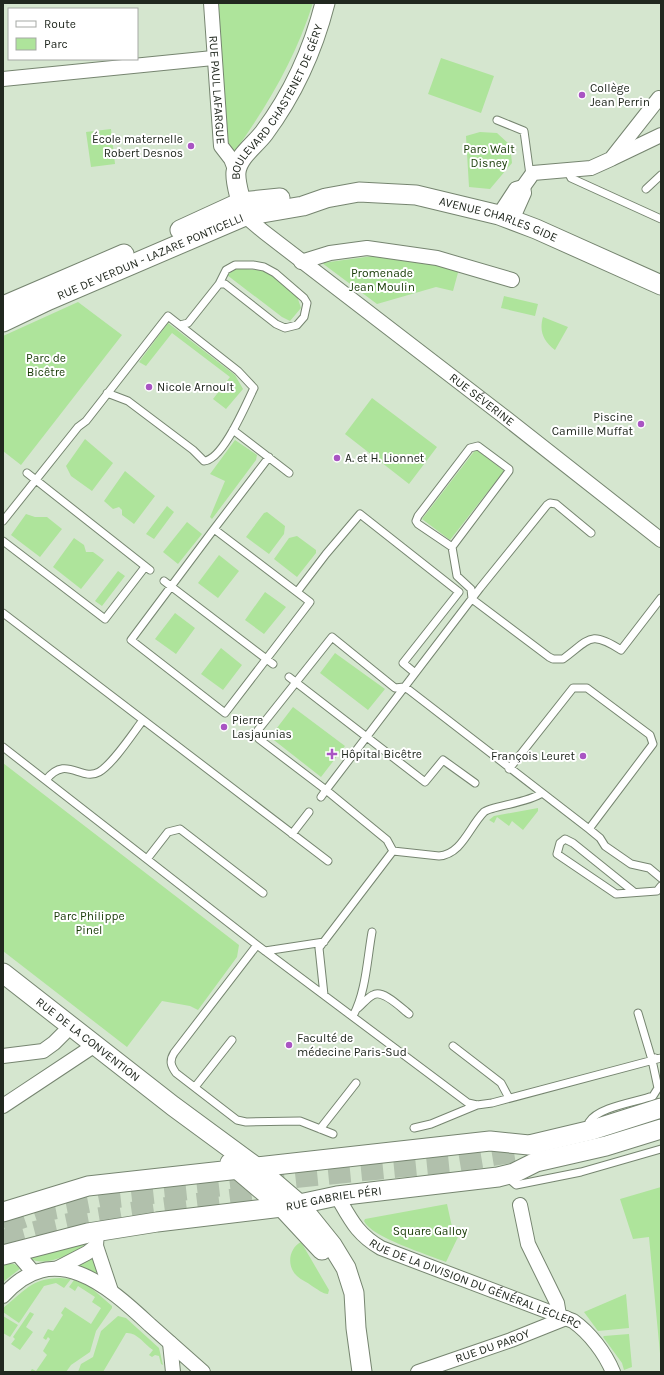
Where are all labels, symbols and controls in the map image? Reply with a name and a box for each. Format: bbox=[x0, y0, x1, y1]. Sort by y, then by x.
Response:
legend bbox=[8, 8, 138, 60]
text: Route bbox=[44, 17, 76, 31]
street label: BOULEVARD CHASTENET DE GÉRY bbox=[229, 22, 326, 180]
street label: RUE PAUL LAFARGUE bbox=[206, 35, 228, 145]
text: Parc bbox=[44, 37, 68, 51]
place label: Collège Jean Perrin bbox=[590, 81, 650, 109]
marker: Collège Jean Perrin bbox=[577, 90, 587, 100]
place label: École maternelle Robert Desnos bbox=[92, 131, 183, 160]
marker: École maternelle Robert Desnos bbox=[186, 141, 196, 151]
park label: Parc Walt Disney bbox=[463, 142, 515, 170]
street label: AVENUE CHARLES GIDE bbox=[438, 194, 560, 245]
street label: RUE DE VERDUN - LAZARE PONTICELLI bbox=[55, 211, 245, 303]
park label: Promenade Jean Moulin bbox=[349, 266, 415, 294]
park label: Parc de Bicêtre bbox=[26, 351, 66, 379]
street label: RUE SÉVERINE bbox=[447, 370, 517, 429]
place label: Nicole Arnoult bbox=[157, 380, 235, 394]
marker: Nicole Arnoult bbox=[144, 382, 154, 392]
place label: Piscine Camille Muffat bbox=[552, 410, 633, 438]
marker: Piscine Camille Muffat bbox=[636, 419, 646, 429]
place label: A. et H. Lionnet bbox=[345, 451, 425, 465]
marker: A. et H. Lionnet bbox=[332, 453, 342, 463]
place label: Pierre Lasjaunias bbox=[232, 713, 292, 741]
marker: Pierre Lasjaunias bbox=[219, 722, 229, 732]
place label: Hôpital Bicêtre bbox=[341, 747, 422, 761]
marker: Hôpital Bicêtre bbox=[326, 748, 338, 760]
place label: François Leuret bbox=[491, 749, 575, 763]
marker: François Leuret bbox=[578, 751, 588, 761]
park label: Parc Philippe Pinel bbox=[53, 909, 125, 937]
street label: RUE DE LA CONVENTION bbox=[33, 995, 143, 1085]
place label: Faculté de médecine Paris-Sud bbox=[297, 1031, 407, 1059]
marker: Faculté de médecine Paris-Sud bbox=[284, 1040, 294, 1050]
street label: RUE GABRIEL PÉRI bbox=[285, 1184, 382, 1213]
park label: Square Galloy bbox=[393, 1224, 468, 1238]
street label: RUE DE LA DIVISION DU GÉNÉRAL LECLERC bbox=[367, 1235, 584, 1332]
street label: RUE DU PAROY bbox=[454, 1326, 532, 1366]

